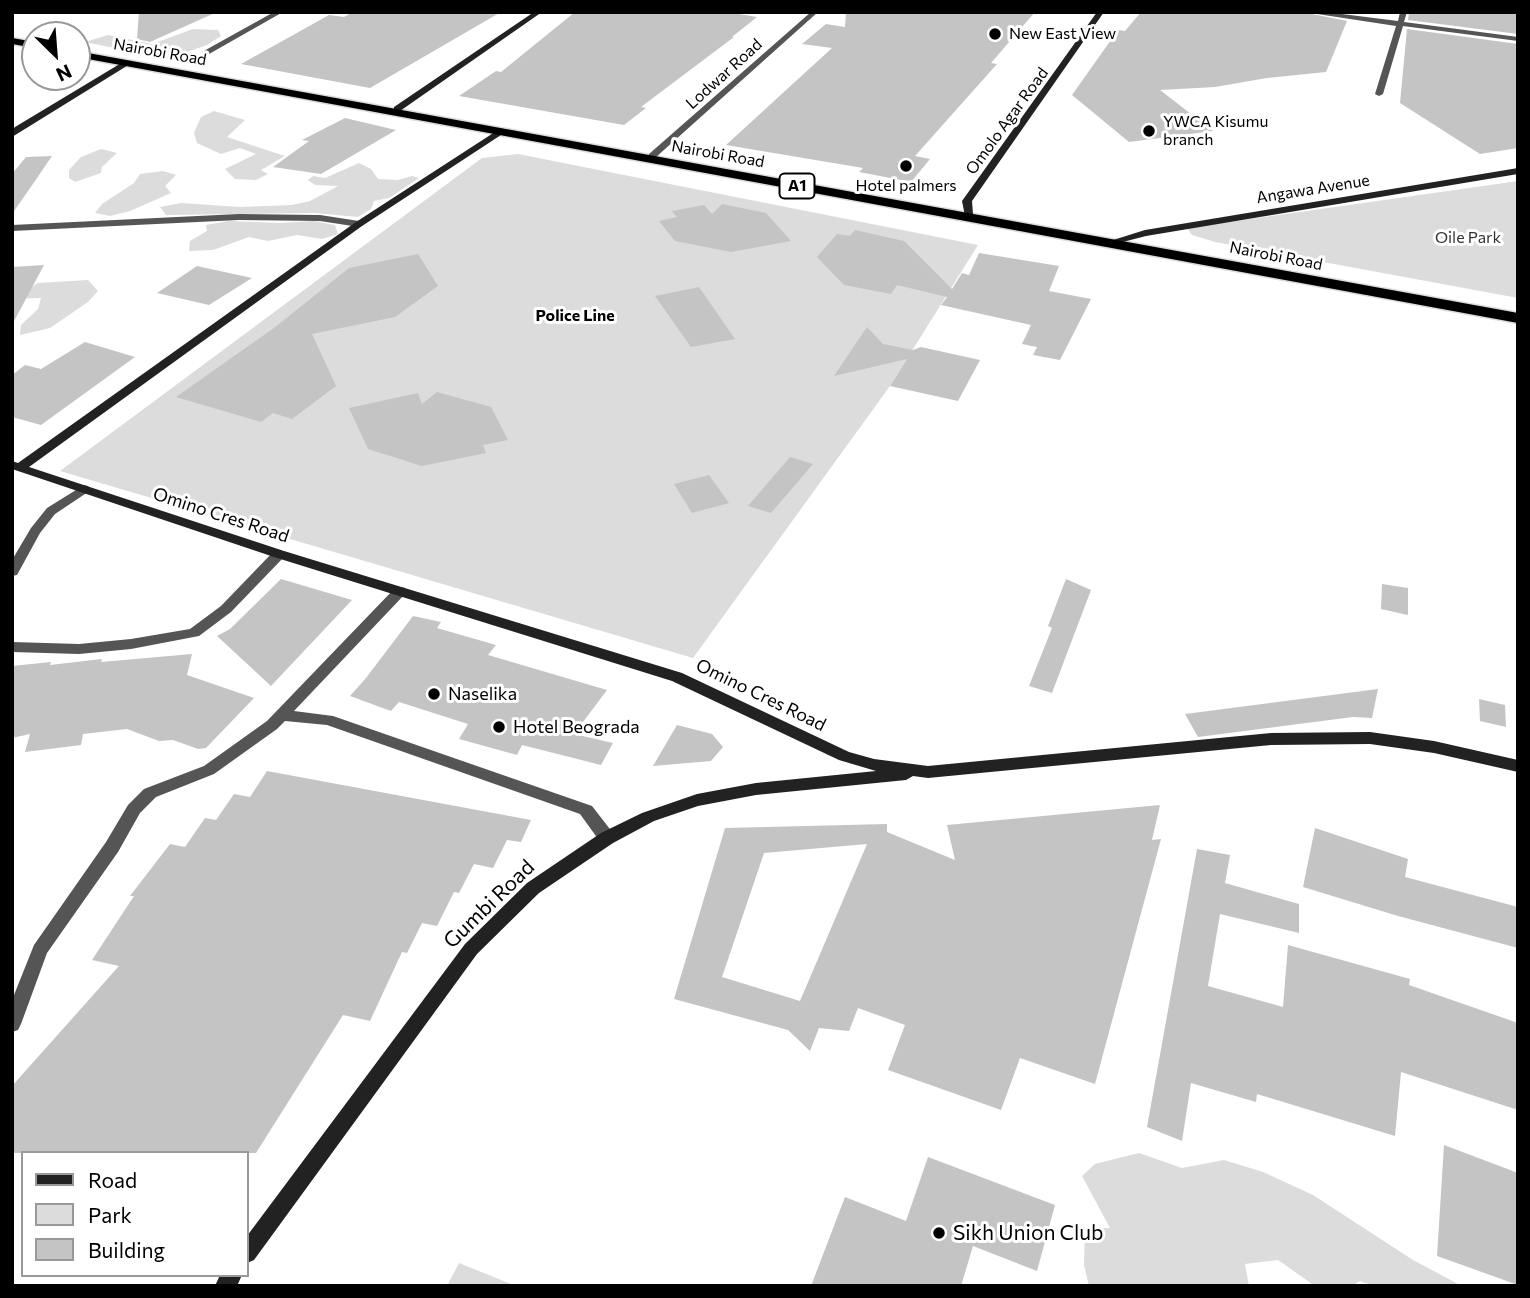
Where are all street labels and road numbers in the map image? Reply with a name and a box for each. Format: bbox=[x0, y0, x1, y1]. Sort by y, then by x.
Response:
street label: Nairobi Road bbox=[112, 34, 208, 70]
street label: Lodwar Road bbox=[682, 35, 766, 113]
street label: Omolo Agar Road bbox=[962, 64, 1052, 178]
street label: Nairobi Road bbox=[670, 136, 766, 172]
street label: Angawa Avenue bbox=[1255, 171, 1371, 207]
road number: A1 bbox=[780, 174, 814, 198]
street label: Nairobi Road bbox=[1228, 238, 1324, 274]
street label: Omino Cres Road bbox=[150, 483, 292, 547]
street label: Omino Cres Road bbox=[692, 654, 830, 736]
street label: Gumbi Road bbox=[438, 855, 540, 953]

